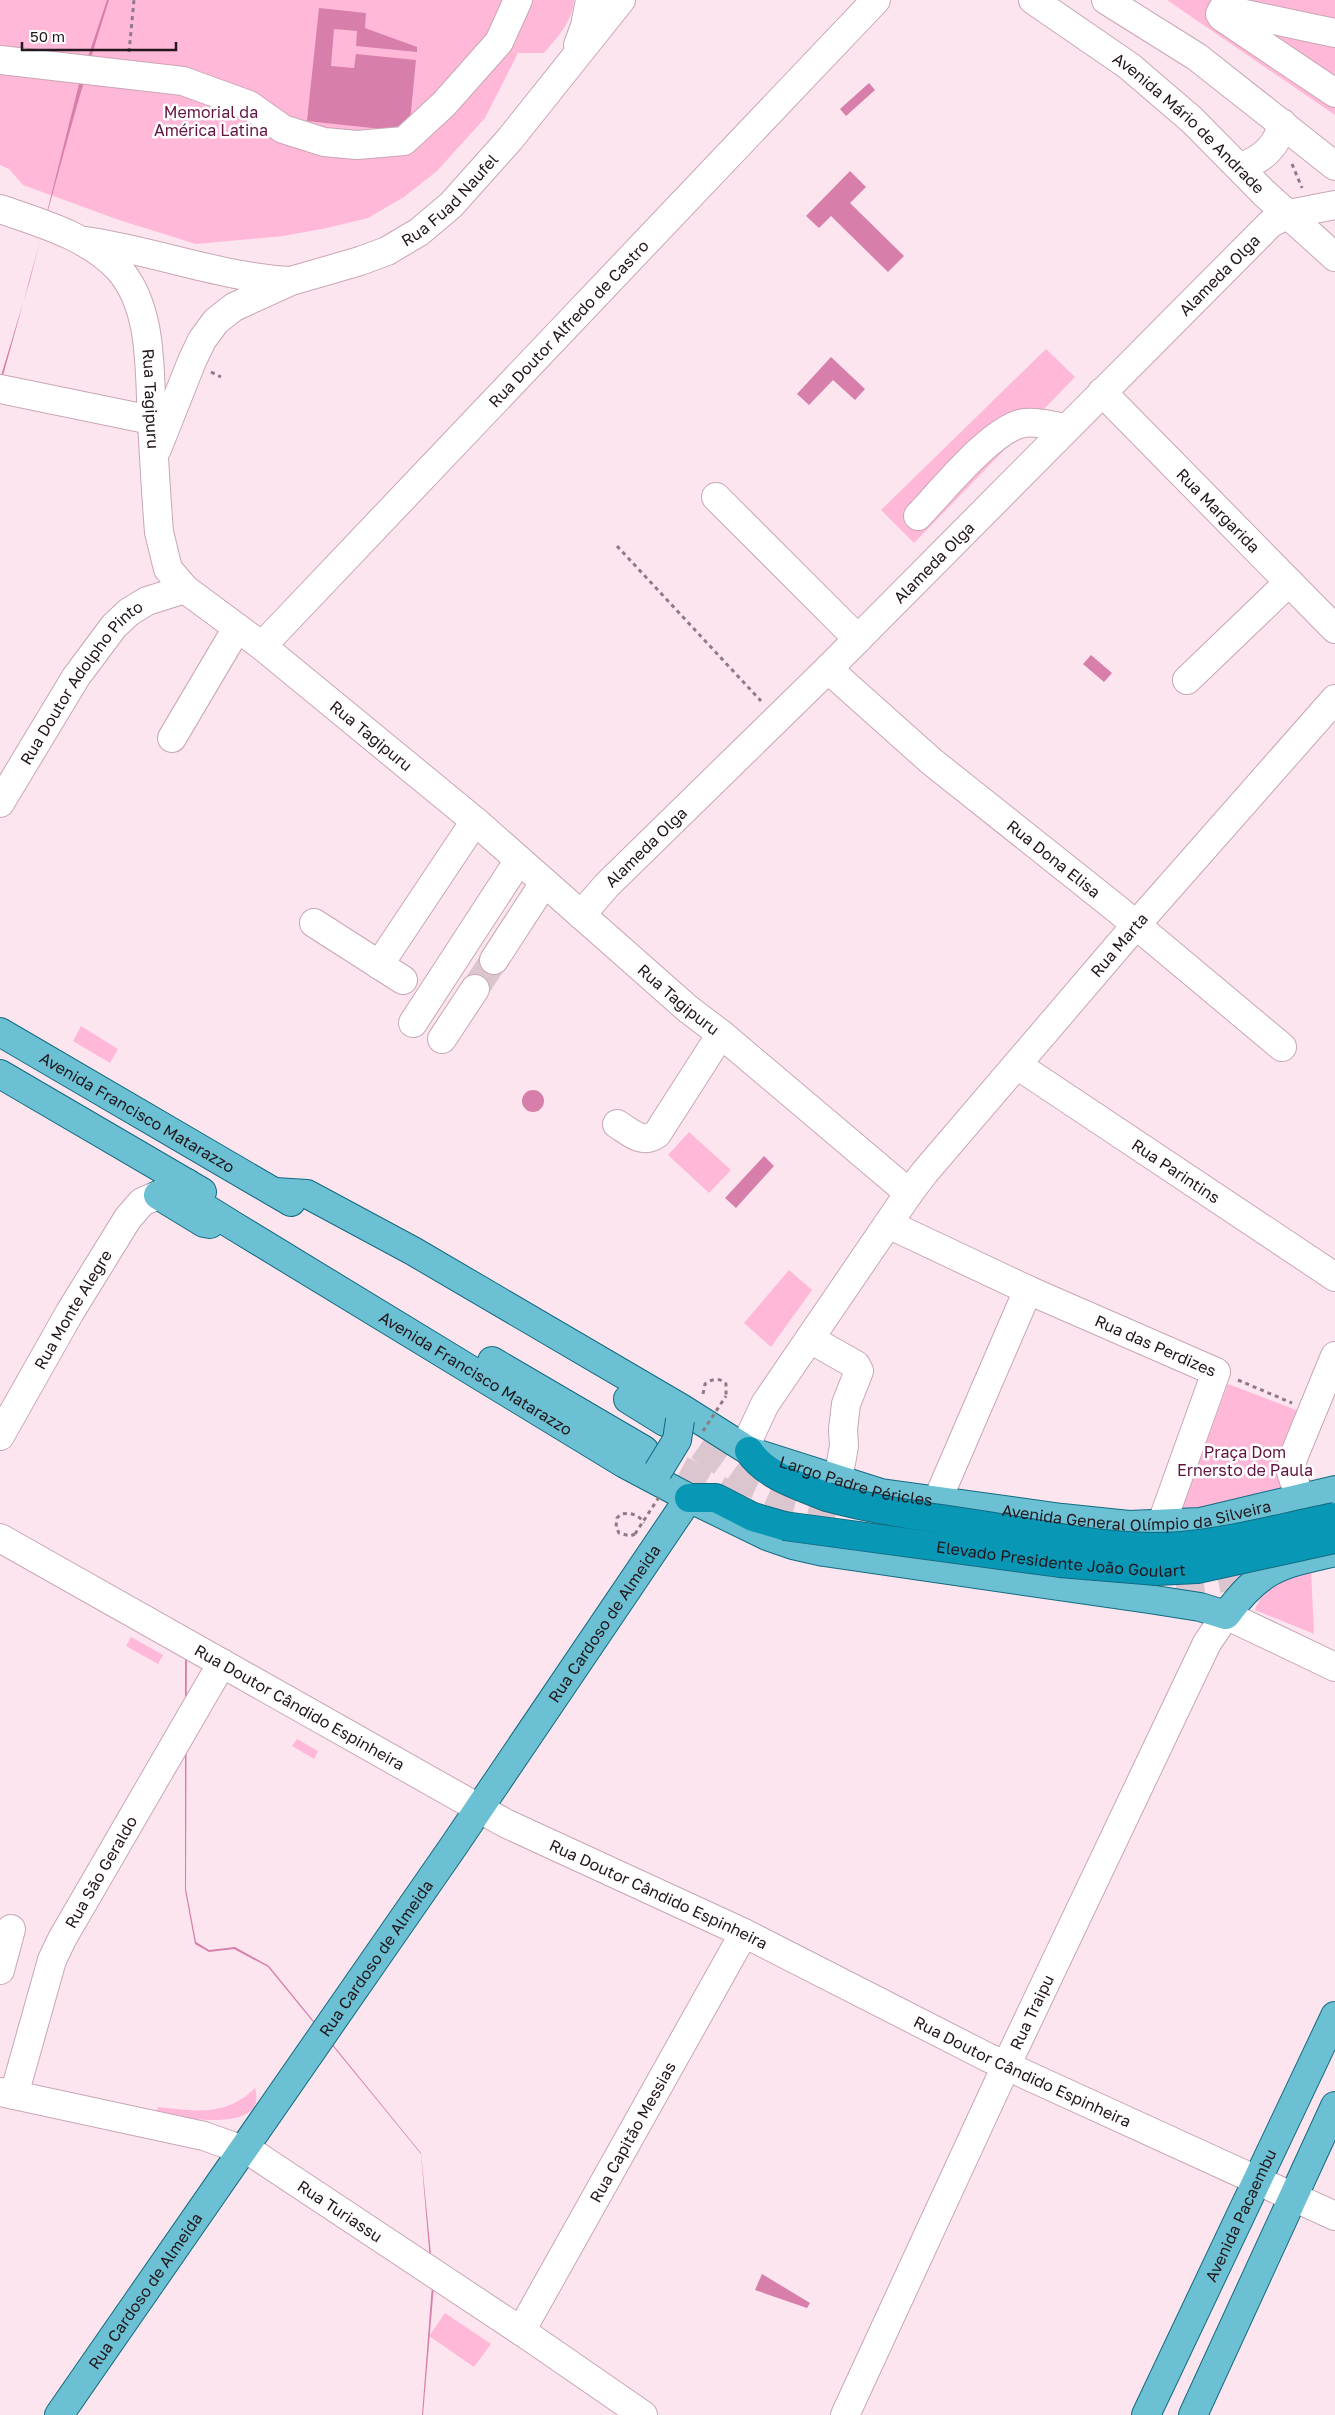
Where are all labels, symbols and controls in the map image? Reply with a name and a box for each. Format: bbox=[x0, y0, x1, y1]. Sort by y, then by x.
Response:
scale bar bbox=[22, 20, 176, 52]
text: 50 m bbox=[30, 27, 65, 45]
street label: Avenida Mário de Andrade bbox=[1109, 48, 1269, 198]
park label: Memorial da América Latina bbox=[154, 102, 268, 140]
street label: Rua Fuad Naufel bbox=[397, 150, 502, 250]
street label: Alameda Olga bbox=[1175, 230, 1264, 320]
street label: Rua Doutor Alfredo de Castro bbox=[484, 235, 653, 411]
street label: Rua Tagipuru bbox=[138, 348, 163, 449]
street label: Rua Margarida bbox=[1172, 464, 1264, 557]
street label: Alameda Olga bbox=[889, 518, 979, 607]
street label: Rua Doutor Adolpho Pinto bbox=[15, 596, 146, 768]
street label: Rua Tagipuru bbox=[326, 696, 416, 775]
street label: Alameda Olga bbox=[601, 803, 691, 891]
street label: Rua Dona Elisa bbox=[1003, 815, 1105, 902]
street label: Rua Marta bbox=[1086, 909, 1152, 981]
street label: Rua Tagipuru bbox=[634, 959, 723, 1039]
street label: Avenida Francisco Matarazzo bbox=[36, 1047, 238, 1177]
street label: Rua Parintins bbox=[1128, 1134, 1224, 1208]
street label: Rua Monte Alegre bbox=[30, 1246, 116, 1373]
street label: Avenida Francisco Matarazzo bbox=[376, 1307, 576, 1440]
street label: Rua das Perdizes bbox=[1092, 1310, 1219, 1381]
park label: Praça Dom Ernersto de Paula bbox=[1177, 1442, 1313, 1480]
street label: Largo Padre Péricles bbox=[777, 1451, 934, 1510]
street label: Avenida General Olímpio da Silveira bbox=[1001, 1496, 1273, 1535]
street label: Elevado Presidente João Goulart bbox=[935, 1537, 1186, 1581]
street label: Rua Cardoso de Almeida bbox=[544, 1541, 665, 1706]
street label: Rua Doutor Cândido Espinheira bbox=[191, 1640, 408, 1774]
street label: Rua São Geraldo bbox=[61, 1812, 141, 1932]
street label: Rua Doutor Cândido Espinheira bbox=[546, 1835, 771, 1953]
street label: Rua Cardoso de Almeida bbox=[315, 1876, 437, 2040]
street label: Rua Traipu bbox=[1005, 1971, 1058, 2053]
street label: Rua Doutor Cândido Espinheira bbox=[910, 2011, 1134, 2131]
street label: Rua Capitão Messias bbox=[585, 2058, 680, 2206]
street label: Avenida Pacaembu bbox=[1201, 2146, 1281, 2285]
street label: Rua Turiassu bbox=[294, 2176, 386, 2246]
street label: Rua Cardoso de Almeida bbox=[84, 2209, 206, 2373]

